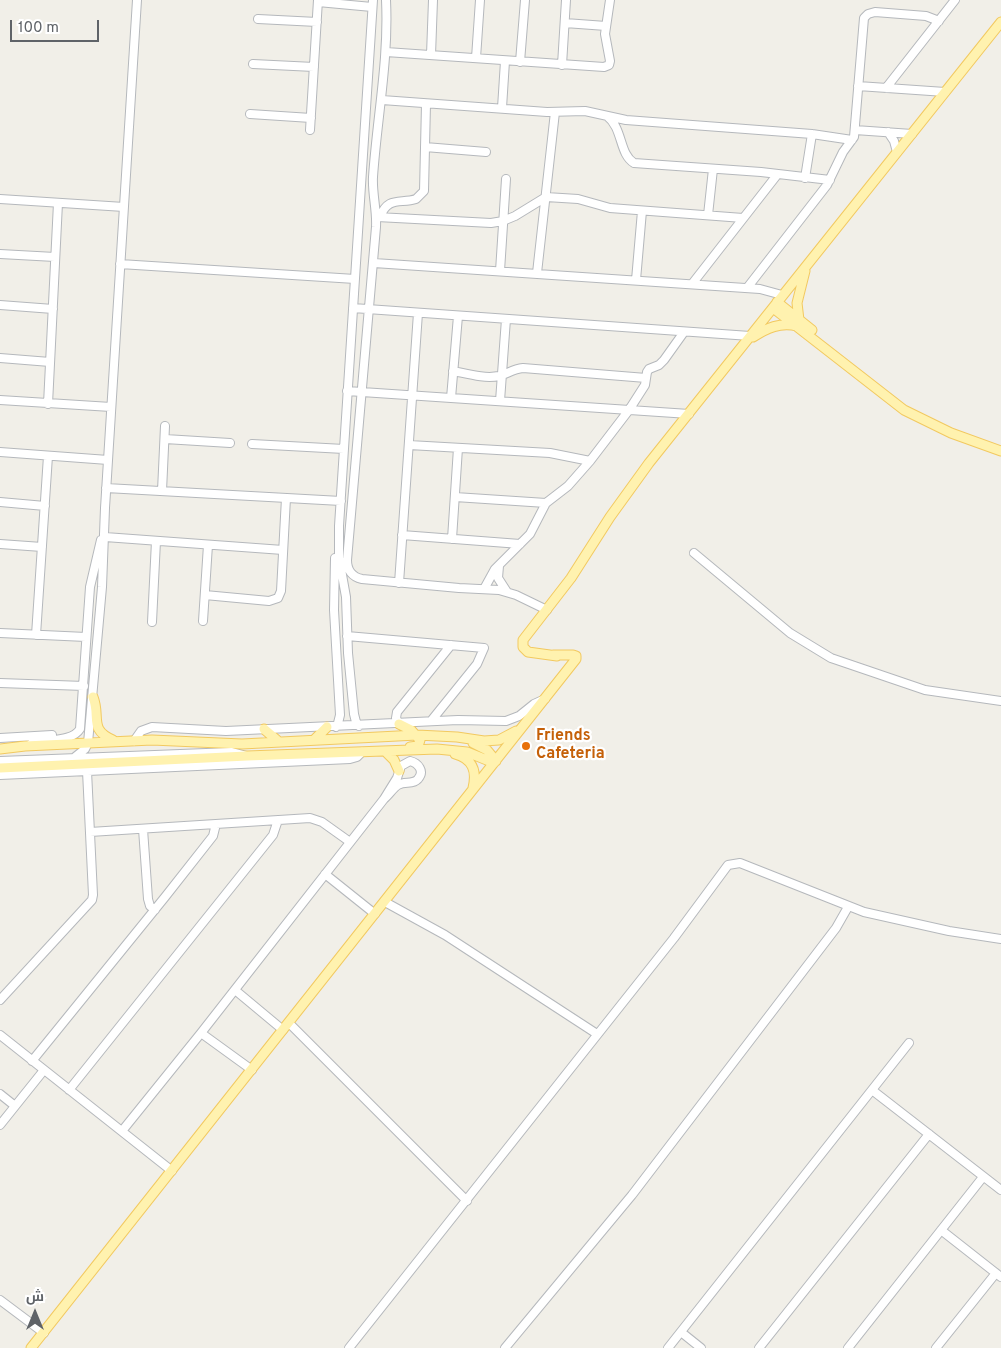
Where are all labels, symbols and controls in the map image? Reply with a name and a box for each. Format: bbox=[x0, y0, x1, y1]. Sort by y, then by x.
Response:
scale bar bbox=[12, 10, 101, 42]
text: 100 m bbox=[18, 19, 59, 38]
place label: Friends Cafeteria bbox=[536, 727, 605, 765]
marker: Friends Cafeteria bbox=[520, 740, 532, 752]
north arrow bbox=[10, 1288, 60, 1338]
text: ش bbox=[26, 1289, 44, 1306]

